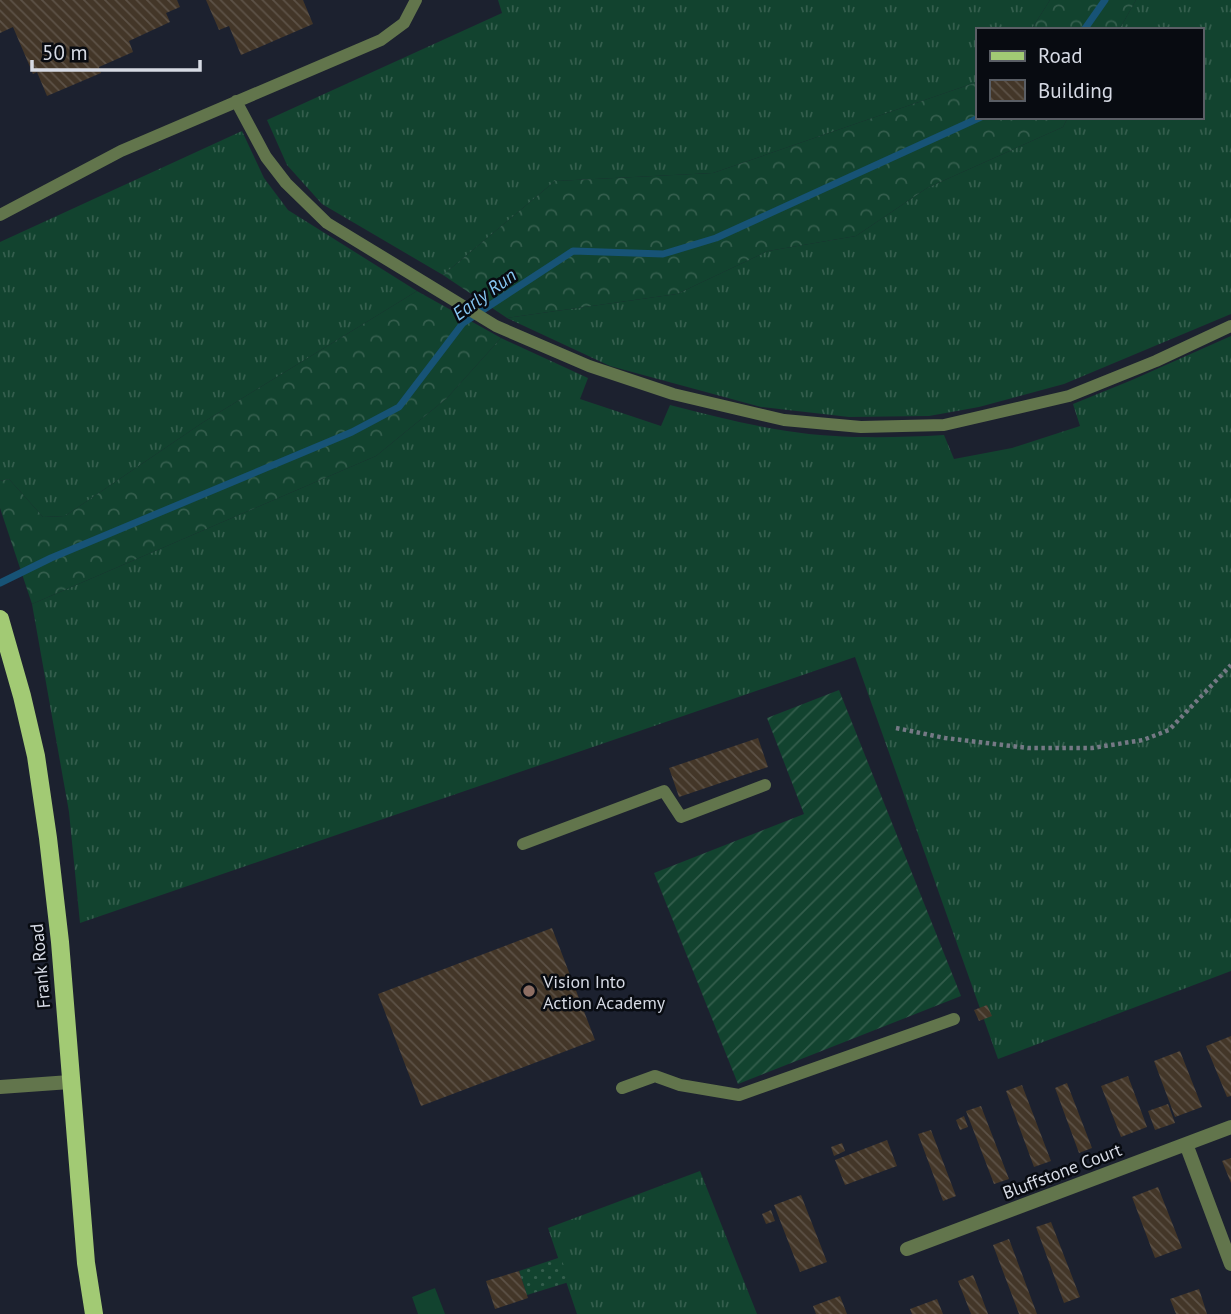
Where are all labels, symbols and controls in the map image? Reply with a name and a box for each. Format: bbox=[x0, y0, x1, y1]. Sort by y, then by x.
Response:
scale bar bbox=[32, 28, 200, 72]
legend bbox=[976, 28, 1203, 119]
text: 50 m bbox=[42, 39, 88, 66]
text: Road bbox=[1038, 42, 1082, 69]
text: Building bbox=[1038, 77, 1113, 104]
water label: Early Run bbox=[447, 263, 521, 325]
street label: Frank Road bbox=[25, 923, 55, 1009]
place label: Vision Into Action Academy bbox=[542, 970, 666, 1014]
marker: Vision Into Action Academy bbox=[521, 983, 537, 999]
street label: Bluffstone Court bbox=[999, 1138, 1125, 1204]

